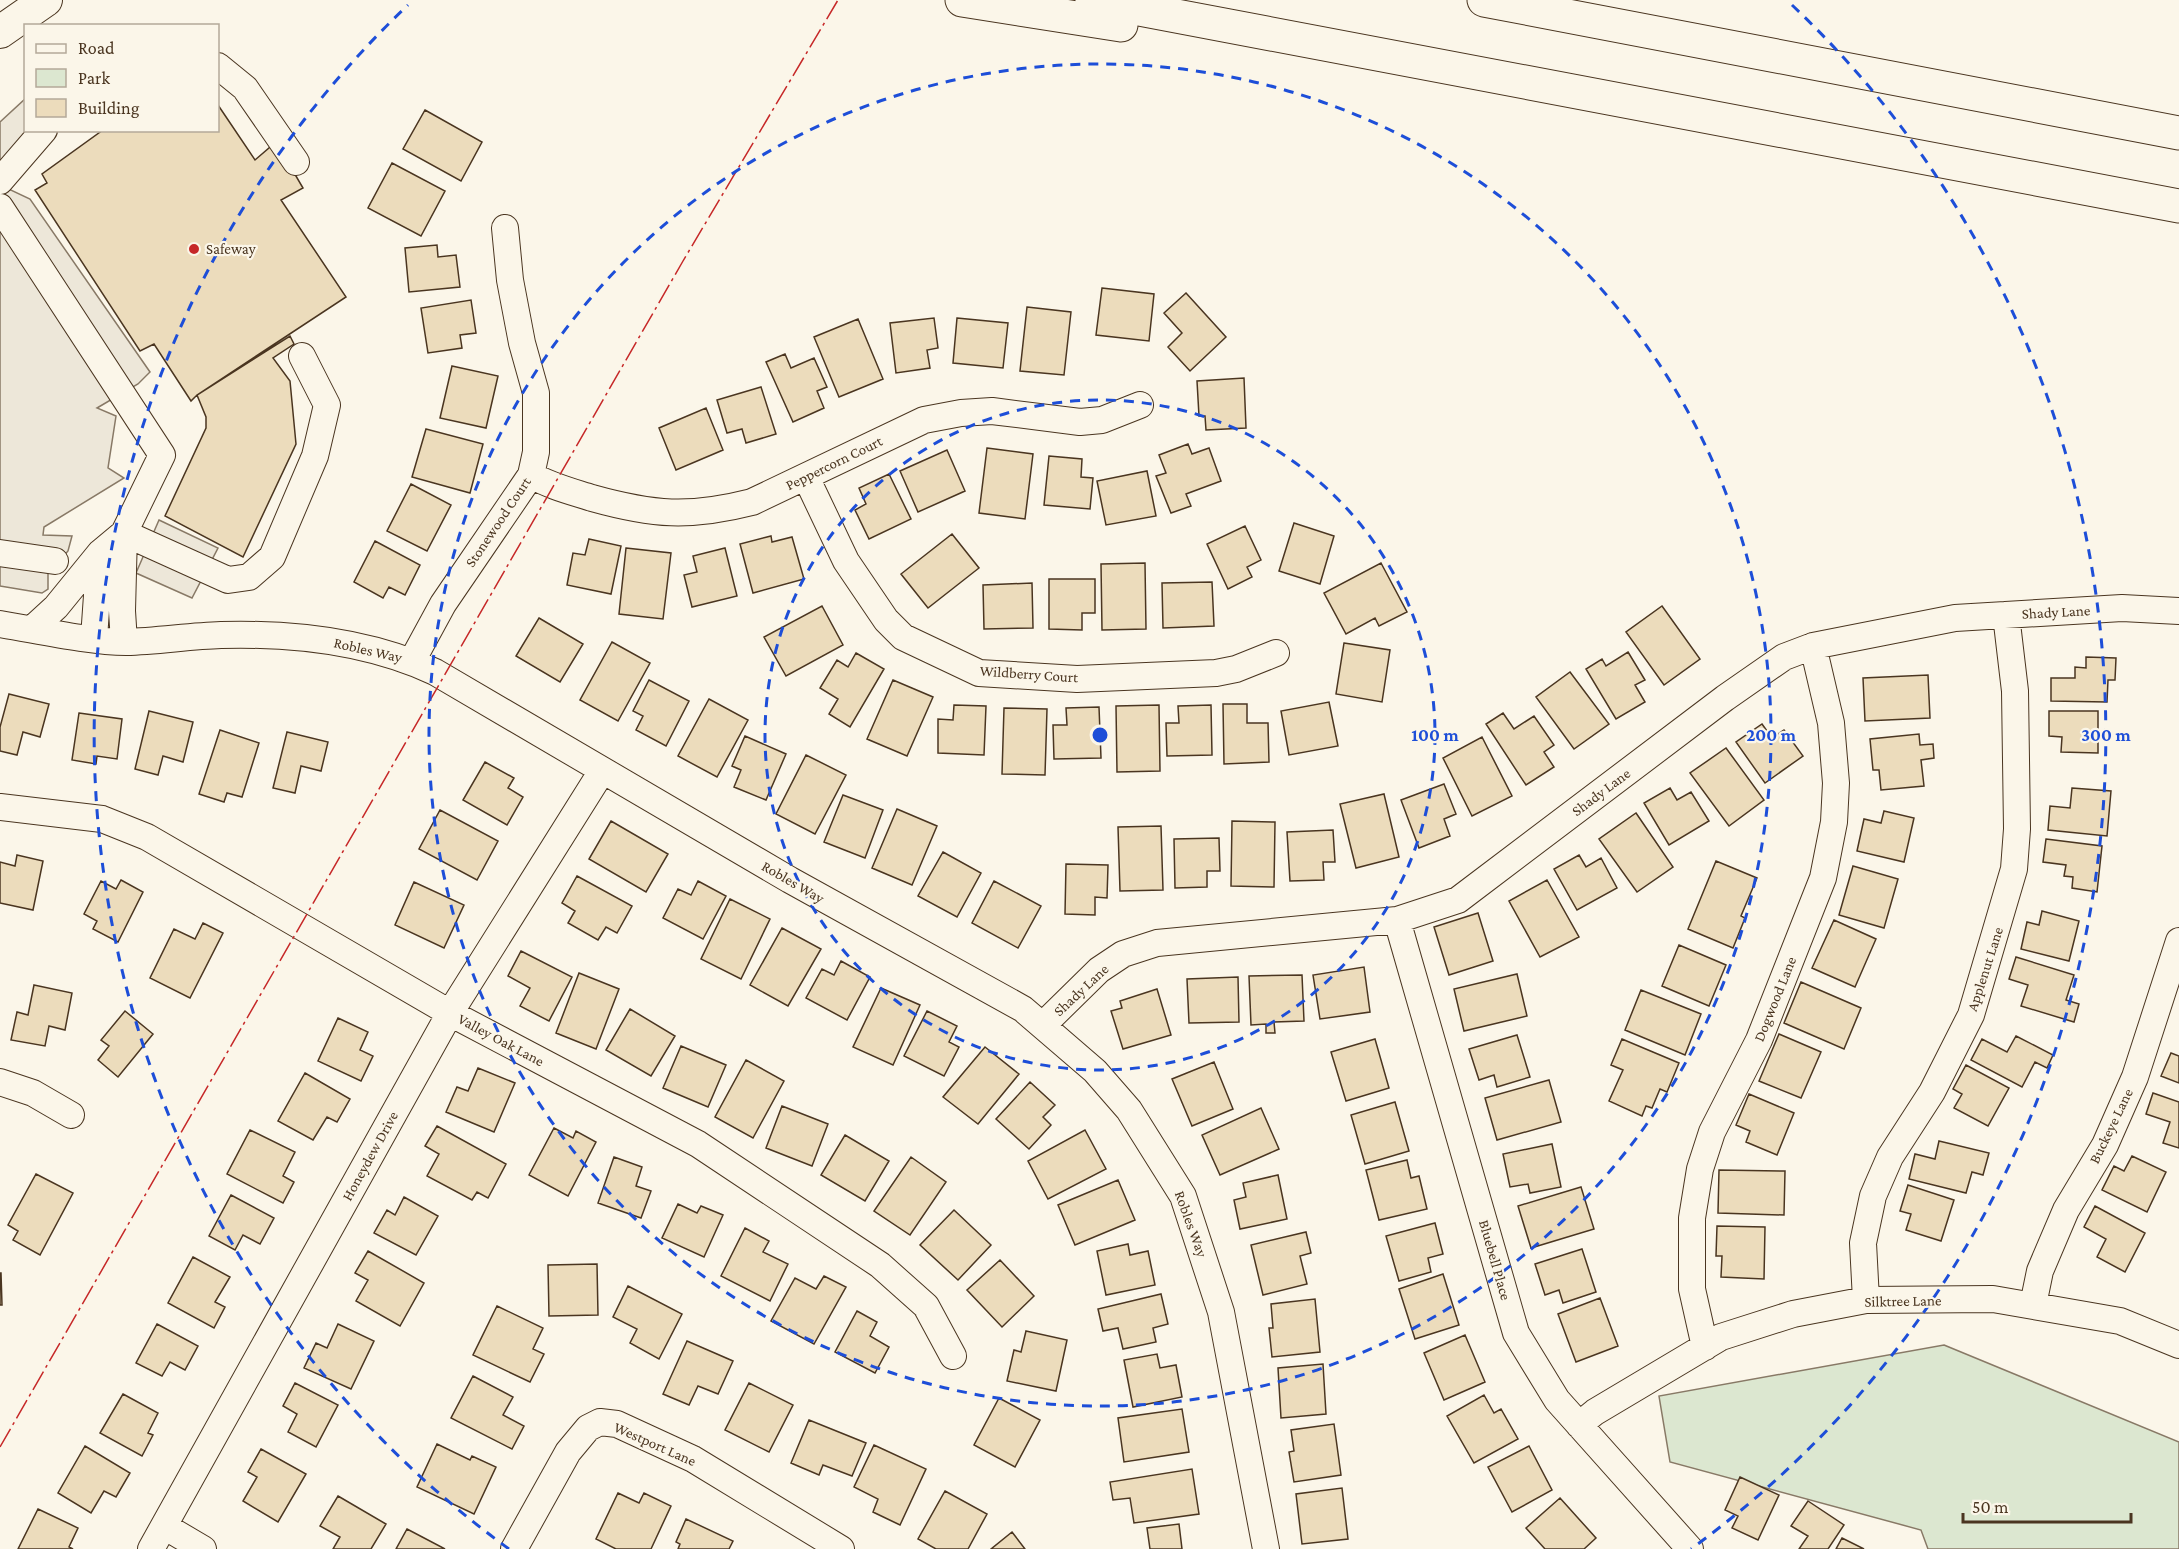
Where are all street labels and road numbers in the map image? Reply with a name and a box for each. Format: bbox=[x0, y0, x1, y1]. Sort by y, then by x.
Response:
street label: Peppercorn Court bbox=[783, 432, 886, 494]
street label: Stonewood Court bbox=[462, 473, 535, 570]
street label: Shady Lane bbox=[2021, 602, 2091, 623]
street label: Robles Way bbox=[332, 634, 404, 667]
street label: Wildberry Court bbox=[979, 663, 1080, 686]
street label: Shady Lane bbox=[1569, 765, 1634, 820]
street label: Robles Way bbox=[758, 858, 827, 907]
street label: Applenut Lane bbox=[1964, 924, 2007, 1013]
street label: Dogwood Lane bbox=[1751, 954, 1800, 1044]
street label: Shady Lane bbox=[1050, 960, 1113, 1020]
street label: Valley Oak Lane bbox=[455, 1011, 547, 1070]
street label: Buckeye Lane bbox=[2086, 1086, 2137, 1166]
street label: Honeydew Drive bbox=[339, 1108, 402, 1204]
street label: Robles Way bbox=[1171, 1189, 1210, 1260]
street label: Bluebell Place bbox=[1476, 1218, 1514, 1302]
street label: Silktree Lane bbox=[1864, 1292, 1942, 1310]
street label: Westport Lane bbox=[611, 1419, 699, 1470]

